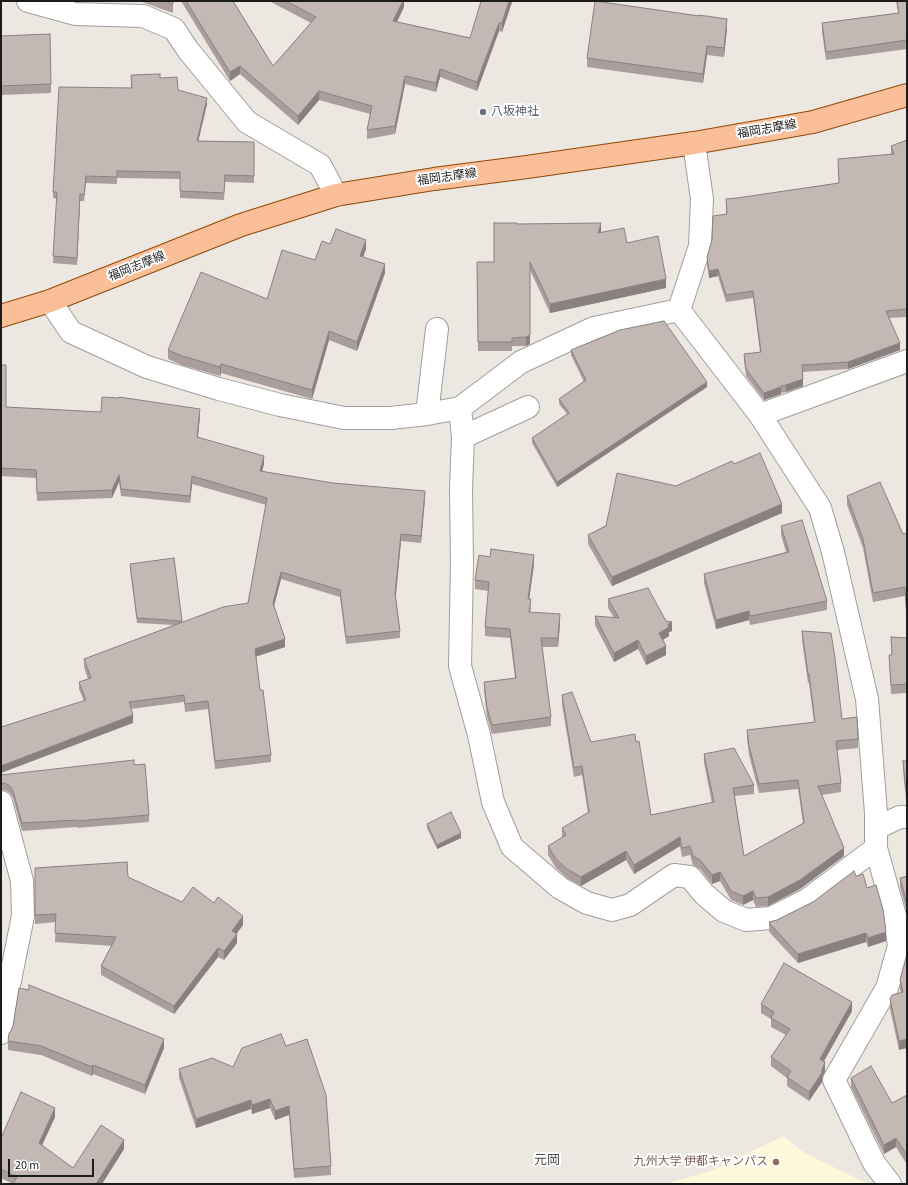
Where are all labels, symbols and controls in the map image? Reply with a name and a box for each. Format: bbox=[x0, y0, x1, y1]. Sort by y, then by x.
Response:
place label: 八坂神社 bbox=[491, 105, 539, 119]
marker: 八坂神社 bbox=[478, 107, 488, 117]
street label: 福岡志摩線 bbox=[736, 118, 798, 142]
street label: 福岡志摩線 bbox=[416, 167, 478, 189]
street label: 福岡志摩線 bbox=[106, 249, 168, 285]
scale bar bbox=[10, 1151, 96, 1177]
district label: 元岡 bbox=[534, 1153, 560, 1169]
place label: 九州大学 伊都キャンパス bbox=[634, 1155, 768, 1169]
text: 20 m bbox=[15, 1157, 39, 1174]
marker: 九州大学 伊都キャンパス bbox=[771, 1157, 781, 1167]

